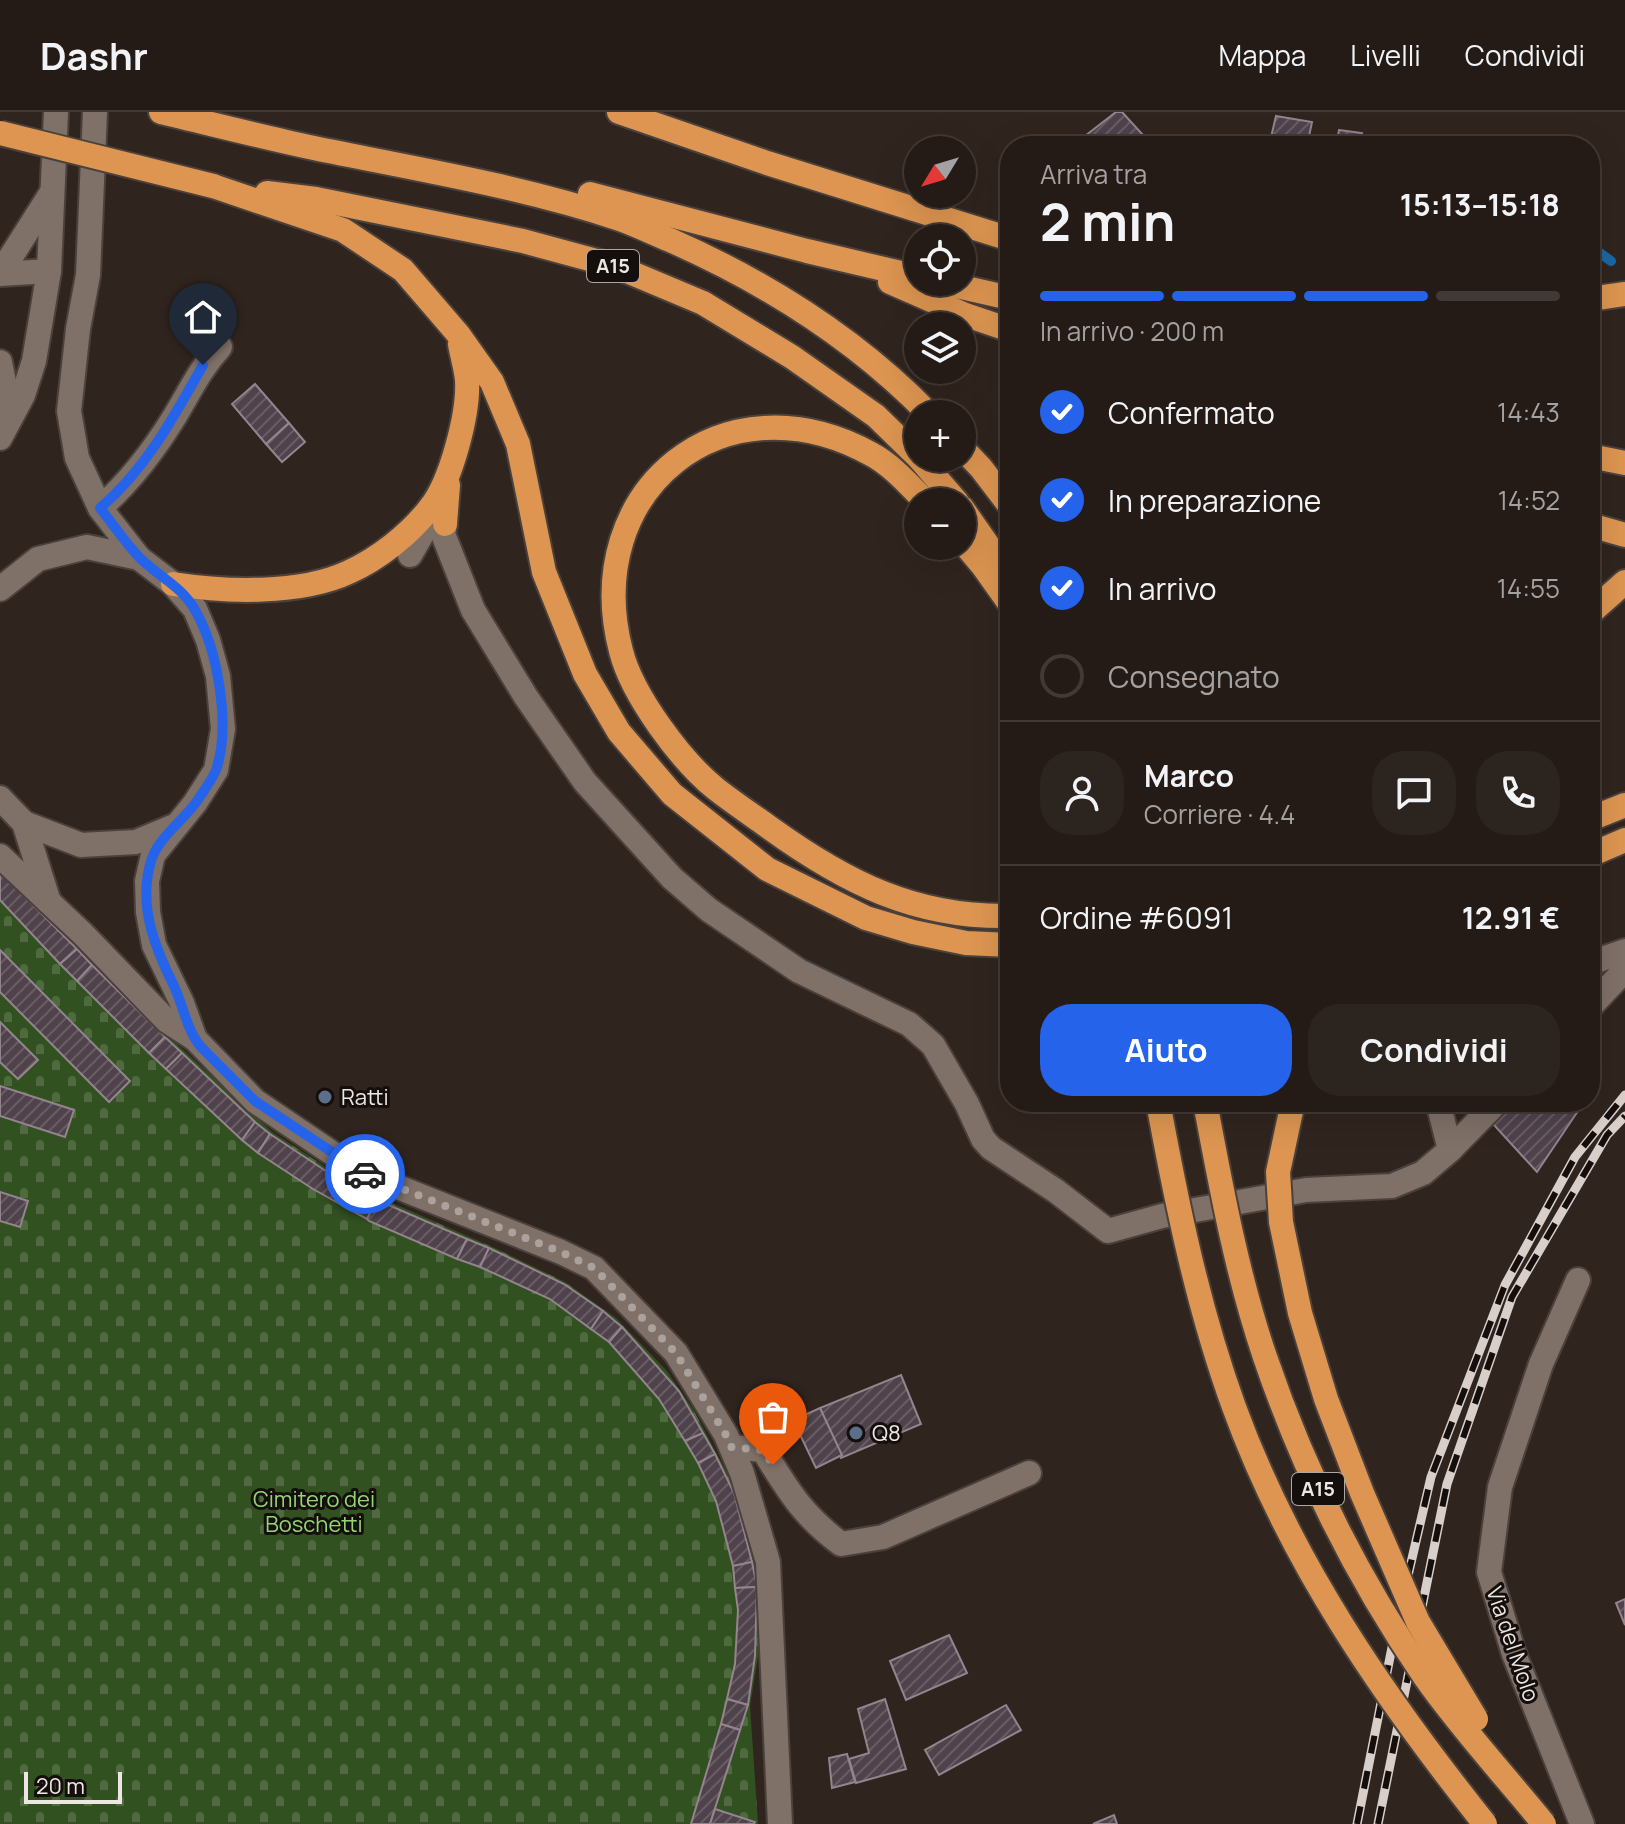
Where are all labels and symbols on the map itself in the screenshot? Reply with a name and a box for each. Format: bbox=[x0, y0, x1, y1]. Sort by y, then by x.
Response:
north arrow bbox=[904, 136, 976, 208]
road number: A15 bbox=[587, 250, 639, 282]
pin bbox=[169, 283, 237, 365]
place label: Ratti bbox=[341, 1082, 389, 1112]
marker: Ratti bbox=[316, 1088, 334, 1106]
courier bbox=[325, 1134, 405, 1214]
pin bbox=[739, 1383, 807, 1465]
place label: Q8 bbox=[872, 1418, 901, 1448]
marker: Q8 bbox=[847, 1424, 865, 1442]
road number: A15 bbox=[1292, 1473, 1344, 1505]
park label: Cimitero dei Boschetti bbox=[253, 1484, 375, 1539]
street label: Via del Molo bbox=[1479, 1583, 1547, 1705]
scale bar bbox=[24, 1768, 122, 1804]

